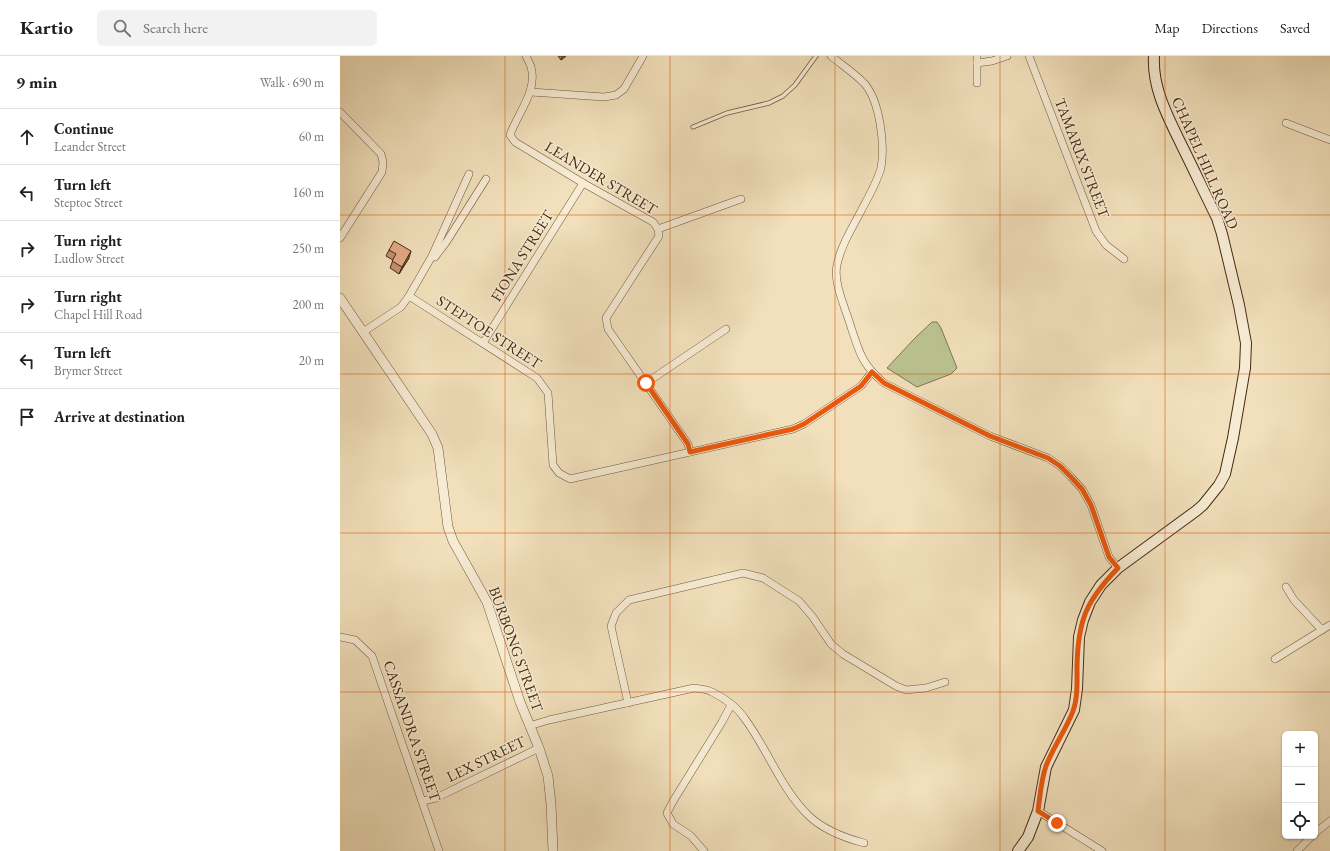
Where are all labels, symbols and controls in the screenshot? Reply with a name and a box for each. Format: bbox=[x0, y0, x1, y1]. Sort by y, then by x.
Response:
search box bbox=[97, 10, 377, 46]
text: Kartio bbox=[20, 15, 73, 40]
icon: search bbox=[111, 17, 133, 39]
text: Search here bbox=[143, 18, 208, 37]
text: Map bbox=[1154, 19, 1180, 37]
text: Directions bbox=[1202, 19, 1258, 37]
text: Saved bbox=[1280, 19, 1310, 37]
text: 9 min bbox=[16, 71, 57, 93]
text: Walk · 690 m bbox=[260, 74, 324, 91]
street label: CHAPEL HILL ROAD bbox=[1168, 94, 1243, 232]
street label: TAMARIX STREET bbox=[1051, 95, 1114, 221]
text: Continue bbox=[54, 119, 114, 138]
icon: ahead bbox=[16, 126, 38, 148]
text: 60 m bbox=[299, 128, 324, 145]
street label: LEANDER STREET bbox=[542, 137, 662, 219]
text: Leander Street bbox=[54, 138, 126, 155]
text: Turn left bbox=[54, 175, 111, 194]
icon: left bbox=[16, 182, 38, 204]
text: 160 m bbox=[293, 184, 324, 201]
text: Steptoe Street bbox=[54, 194, 123, 211]
street label: FIONA STREET bbox=[486, 206, 558, 305]
text: Turn right bbox=[54, 231, 122, 250]
icon: right bbox=[16, 238, 38, 260]
text: 250 m bbox=[293, 240, 324, 257]
text: Ludlow Street bbox=[54, 250, 124, 267]
text: Turn right bbox=[54, 287, 122, 306]
street label: STEPTOE STREET bbox=[433, 291, 546, 373]
icon: right bbox=[16, 294, 38, 316]
text: 200 m bbox=[293, 296, 324, 313]
text: Chapel Hill Road bbox=[54, 306, 142, 323]
text: Turn left bbox=[54, 343, 111, 362]
icon: left bbox=[16, 350, 38, 372]
text: 20 m bbox=[299, 352, 324, 369]
text: Brymer Street bbox=[54, 362, 122, 379]
route start bbox=[637, 374, 655, 392]
icon: arrive bbox=[16, 406, 38, 428]
text: Arrive at destination bbox=[54, 407, 185, 426]
street label: BURBONG STREET bbox=[485, 584, 548, 715]
street label: CASSANDRA STREET bbox=[379, 658, 446, 805]
street label: LEX STREET bbox=[443, 731, 529, 786]
map controls bbox=[1282, 731, 1318, 839]
button: + bbox=[1282, 731, 1318, 767]
button: − bbox=[1282, 767, 1318, 803]
button: locate bbox=[1282, 803, 1318, 839]
route end bbox=[1048, 814, 1066, 832]

